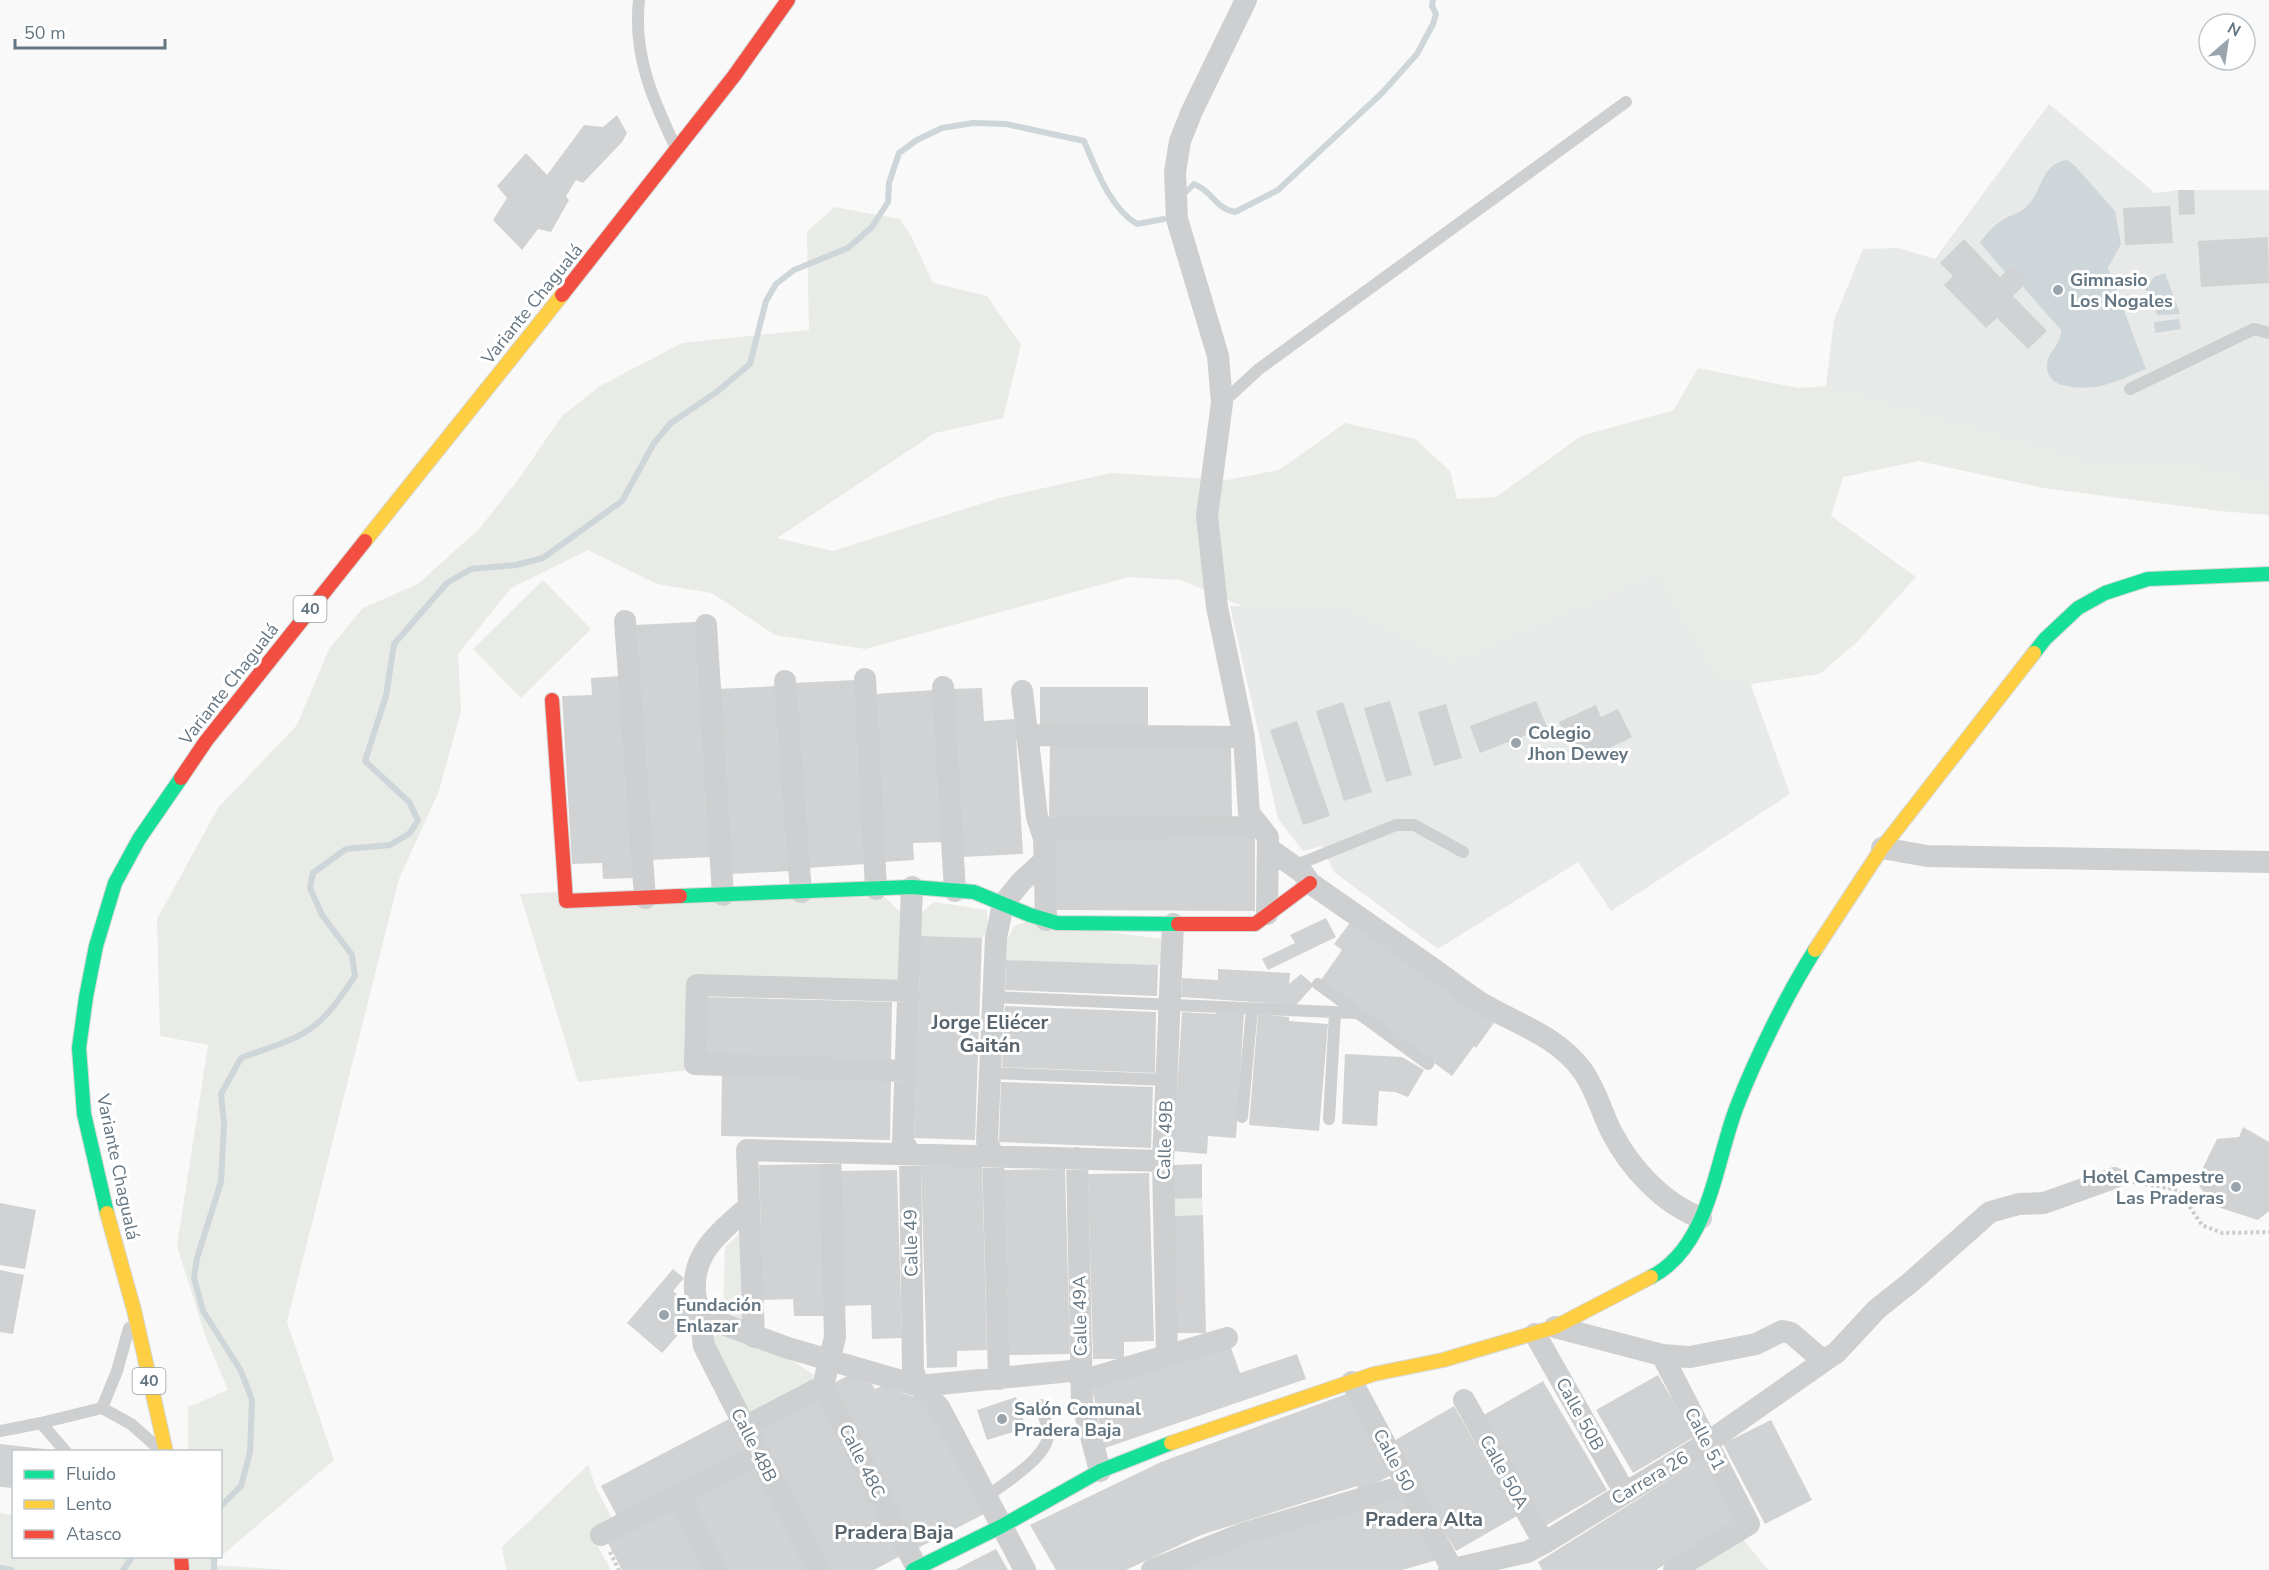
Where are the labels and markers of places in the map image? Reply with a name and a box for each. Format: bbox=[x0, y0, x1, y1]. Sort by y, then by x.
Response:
place label: Gimnasio Los Nogales bbox=[2070, 268, 2173, 313]
marker: Gimnasio Los Nogales bbox=[2051, 283, 2065, 297]
place label: Colegio Jhon Dewey bbox=[1527, 721, 1629, 766]
marker: Colegio Jhon Dewey bbox=[1509, 736, 1523, 750]
place label: Hotel Campestre Las Praderas bbox=[2082, 1165, 2224, 1210]
marker: Hotel Campestre Las Praderas bbox=[2229, 1180, 2243, 1194]
place label: Fundación Enlazar bbox=[676, 1293, 761, 1338]
marker: Fundación Enlazar bbox=[657, 1308, 671, 1322]
place label: Salón Comunal Pradera Baja bbox=[1014, 1397, 1141, 1442]
marker: Salón Comunal Pradera Baja bbox=[995, 1412, 1009, 1426]

